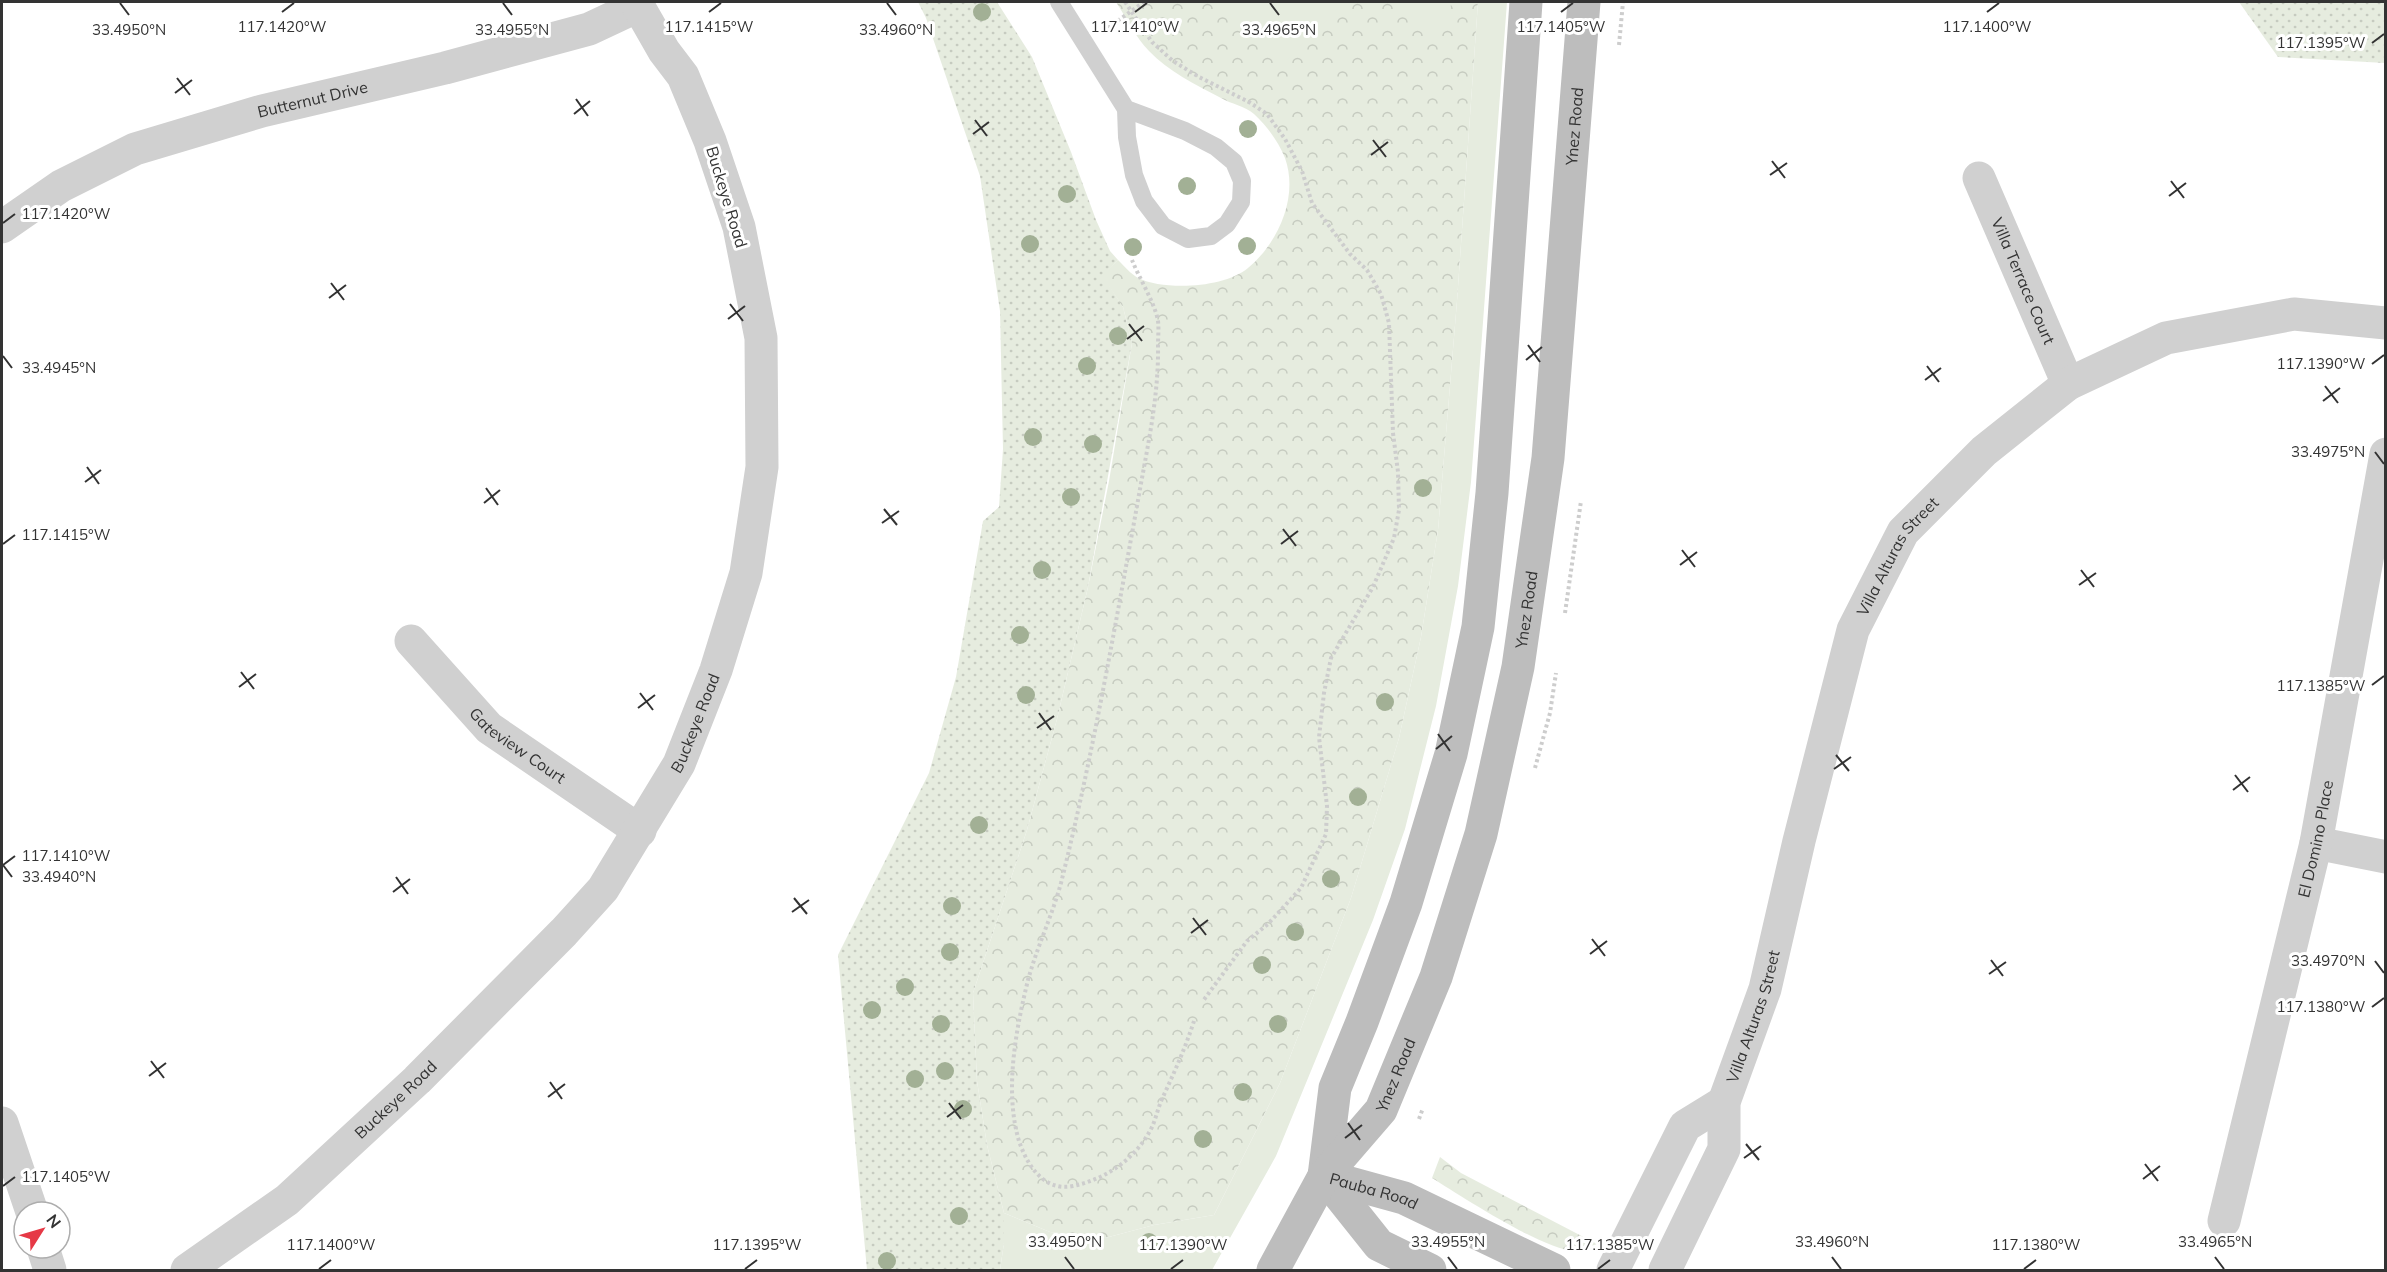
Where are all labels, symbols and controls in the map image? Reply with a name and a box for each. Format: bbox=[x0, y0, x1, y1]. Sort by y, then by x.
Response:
text: 117.1420°W bbox=[238, 17, 327, 36]
text: 117.1415°W bbox=[665, 17, 754, 36]
text: 117.1410°W bbox=[1091, 17, 1180, 36]
text: 117.1405°W bbox=[1517, 17, 1606, 36]
text: 117.1400°W bbox=[1943, 17, 2032, 36]
text: 33.4950°N bbox=[92, 20, 166, 39]
text: 33.4955°N bbox=[475, 20, 549, 39]
text: 33.4960°N bbox=[859, 20, 933, 39]
text: 33.4965°N bbox=[1242, 20, 1316, 39]
text: 117.1395°W bbox=[2277, 33, 2366, 52]
street label: Butternut Drive bbox=[255, 77, 370, 122]
street label: Ynez Road bbox=[1561, 86, 1587, 167]
street label: Buckeye Road bbox=[702, 144, 752, 250]
text: 117.1420°W bbox=[22, 204, 111, 223]
street label: Villa Terrace Court bbox=[1987, 214, 2060, 348]
text: 117.1390°W bbox=[2277, 354, 2366, 373]
text: 33.4945°N bbox=[22, 358, 96, 377]
text: 33.4975°N bbox=[2291, 442, 2365, 461]
street label: Villa Alturas Street bbox=[1852, 492, 1943, 619]
text: 117.1415°W bbox=[22, 525, 111, 544]
street label: Ynez Road bbox=[1511, 569, 1542, 651]
street label: Buckeye Road bbox=[666, 670, 724, 776]
text: 117.1385°W bbox=[2277, 676, 2366, 695]
street label: Gateview Court bbox=[465, 703, 570, 788]
street label: El Domino Place bbox=[2293, 779, 2337, 900]
text: 117.1410°W bbox=[22, 846, 111, 865]
text: 33.4940°N bbox=[22, 867, 96, 886]
street label: Villa Alturas Street bbox=[1722, 948, 1784, 1086]
text: 33.4970°N bbox=[2291, 951, 2365, 970]
text: 117.1380°W bbox=[2277, 997, 2366, 1016]
street label: Ynez Road bbox=[1371, 1035, 1420, 1116]
street label: Buckeye Road bbox=[350, 1056, 441, 1143]
text: 117.1405°W bbox=[22, 1167, 111, 1186]
street label: Pauba Road bbox=[1327, 1168, 1422, 1213]
north arrow bbox=[12, 1200, 72, 1260]
text: N bbox=[42, 1210, 66, 1232]
text: 33.4950°N bbox=[1028, 1232, 1102, 1251]
text: 33.4955°N bbox=[1411, 1232, 1485, 1251]
text: 33.4960°N bbox=[1795, 1232, 1869, 1251]
text: 33.4965°N bbox=[2178, 1232, 2252, 1251]
text: 117.1400°W bbox=[287, 1235, 376, 1254]
text: 117.1395°W bbox=[713, 1235, 802, 1254]
text: 117.1390°W bbox=[1139, 1235, 1228, 1254]
text: 117.1385°W bbox=[1566, 1235, 1655, 1254]
text: 117.1380°W bbox=[1992, 1235, 2081, 1254]

